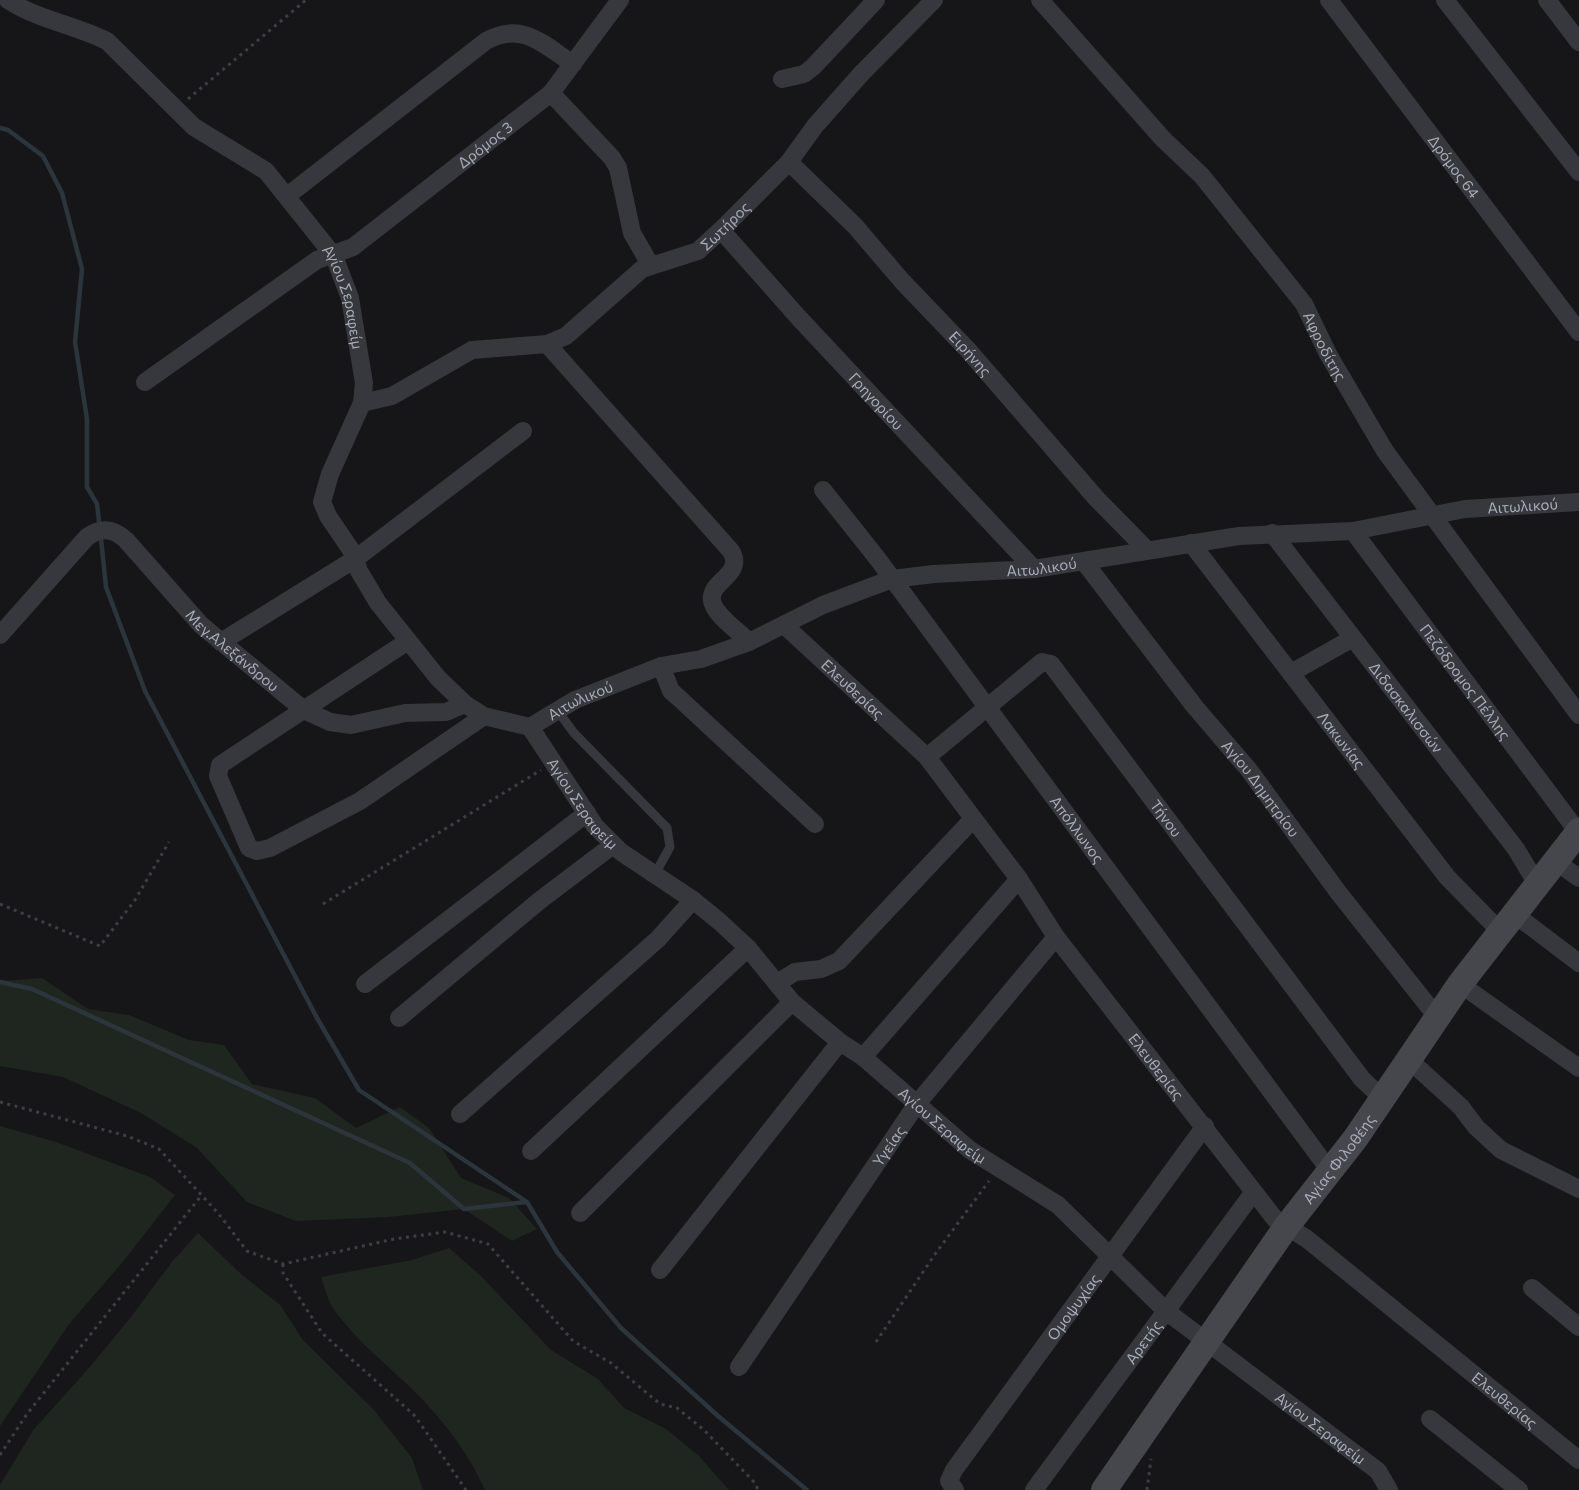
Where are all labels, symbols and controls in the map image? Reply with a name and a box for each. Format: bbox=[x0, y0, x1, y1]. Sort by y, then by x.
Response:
street label: Δρόμος 3 bbox=[454, 118, 516, 172]
street label: Δρόμος 64 bbox=[1425, 131, 1484, 201]
street label: Σωτήρος bbox=[696, 198, 753, 254]
street label: Αγίου Σεραφείμ bbox=[319, 241, 367, 350]
street label: Αφροδίτης bbox=[1300, 308, 1351, 384]
street label: Ειρήνης bbox=[946, 327, 995, 380]
street label: Γρηγορίου bbox=[845, 368, 908, 433]
street label: Αιτωλικού bbox=[1487, 494, 1558, 517]
street label: Αιτωλικού bbox=[1006, 553, 1078, 579]
street label: Μεγ.Αλεξάνδρου bbox=[182, 605, 283, 695]
street label: Πεζόδρομος Πέλλης bbox=[1417, 620, 1515, 743]
street label: Ελευθερίας bbox=[818, 655, 888, 722]
street label: Διδασκαλισσών bbox=[1366, 658, 1447, 756]
street label: Αιτωλικού bbox=[544, 677, 615, 724]
street label: Λακωνίας bbox=[1314, 708, 1369, 772]
street label: Αγίου Δημητρίου bbox=[1218, 736, 1304, 840]
street label: Αγίου Σεραφείμ bbox=[544, 754, 622, 853]
street label: Απόλλωνος bbox=[1047, 792, 1108, 866]
street label: Τήνου bbox=[1147, 796, 1186, 840]
street label: Ελευθερίας bbox=[1125, 1030, 1188, 1103]
street label: Αγίου Σεραφείμ bbox=[895, 1083, 989, 1167]
street label: Αγίας Φιλοθέης bbox=[1299, 1111, 1378, 1207]
street label: Υγείας bbox=[868, 1122, 909, 1169]
street label: Ομοψυχίας bbox=[1043, 1270, 1103, 1344]
street label: Αρετής bbox=[1121, 1316, 1165, 1367]
street label: Ελευθερίας bbox=[1469, 1368, 1541, 1432]
street label: Αγίου Σεραφείμ bbox=[1272, 1388, 1369, 1468]

